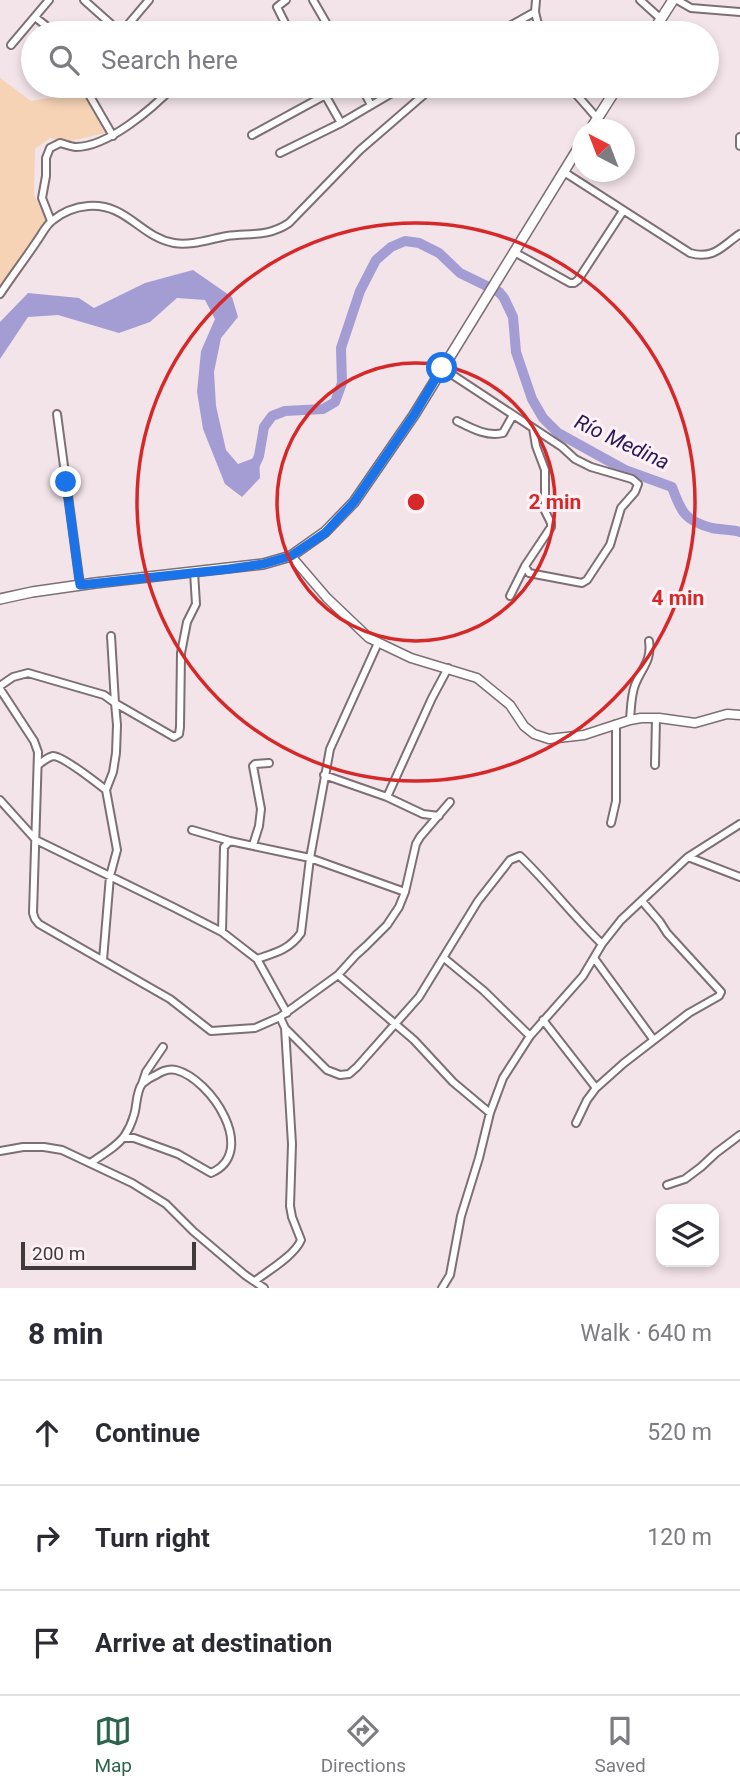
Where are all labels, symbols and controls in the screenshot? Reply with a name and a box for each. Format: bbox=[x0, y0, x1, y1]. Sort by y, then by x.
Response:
search box bbox=[21, 21, 719, 98]
icon: search bbox=[45, 41, 83, 79]
text: Search here bbox=[101, 45, 238, 75]
north arrow bbox=[572, 119, 635, 182]
route start bbox=[426, 352, 457, 383]
water label: Río Medina bbox=[571, 410, 673, 474]
route end bbox=[50, 466, 81, 497]
centre of rings bbox=[404, 490, 428, 514]
text: 2 min bbox=[529, 490, 581, 514]
text: 4 min bbox=[652, 586, 704, 610]
map controls bbox=[656, 1204, 719, 1267]
button: layers bbox=[656, 1204, 719, 1267]
scale bar bbox=[21, 1239, 196, 1271]
text: 200 m bbox=[32, 1242, 85, 1265]
text: 8 min bbox=[28, 1316, 103, 1351]
text: Walk · 640 m bbox=[580, 1320, 712, 1347]
icon: ahead bbox=[28, 1414, 66, 1452]
text: Continue bbox=[95, 1418, 200, 1448]
text: 520 m bbox=[647, 1419, 712, 1446]
icon: right bbox=[28, 1519, 66, 1557]
text: Turn right bbox=[95, 1523, 210, 1553]
text: 120 m bbox=[647, 1524, 712, 1551]
icon: arrive bbox=[28, 1624, 66, 1662]
text: Arrive at destination bbox=[95, 1628, 332, 1658]
tab: Map bbox=[94, 1712, 132, 1777]
tab: Directions bbox=[321, 1712, 406, 1777]
tab: Saved bbox=[594, 1712, 646, 1777]

